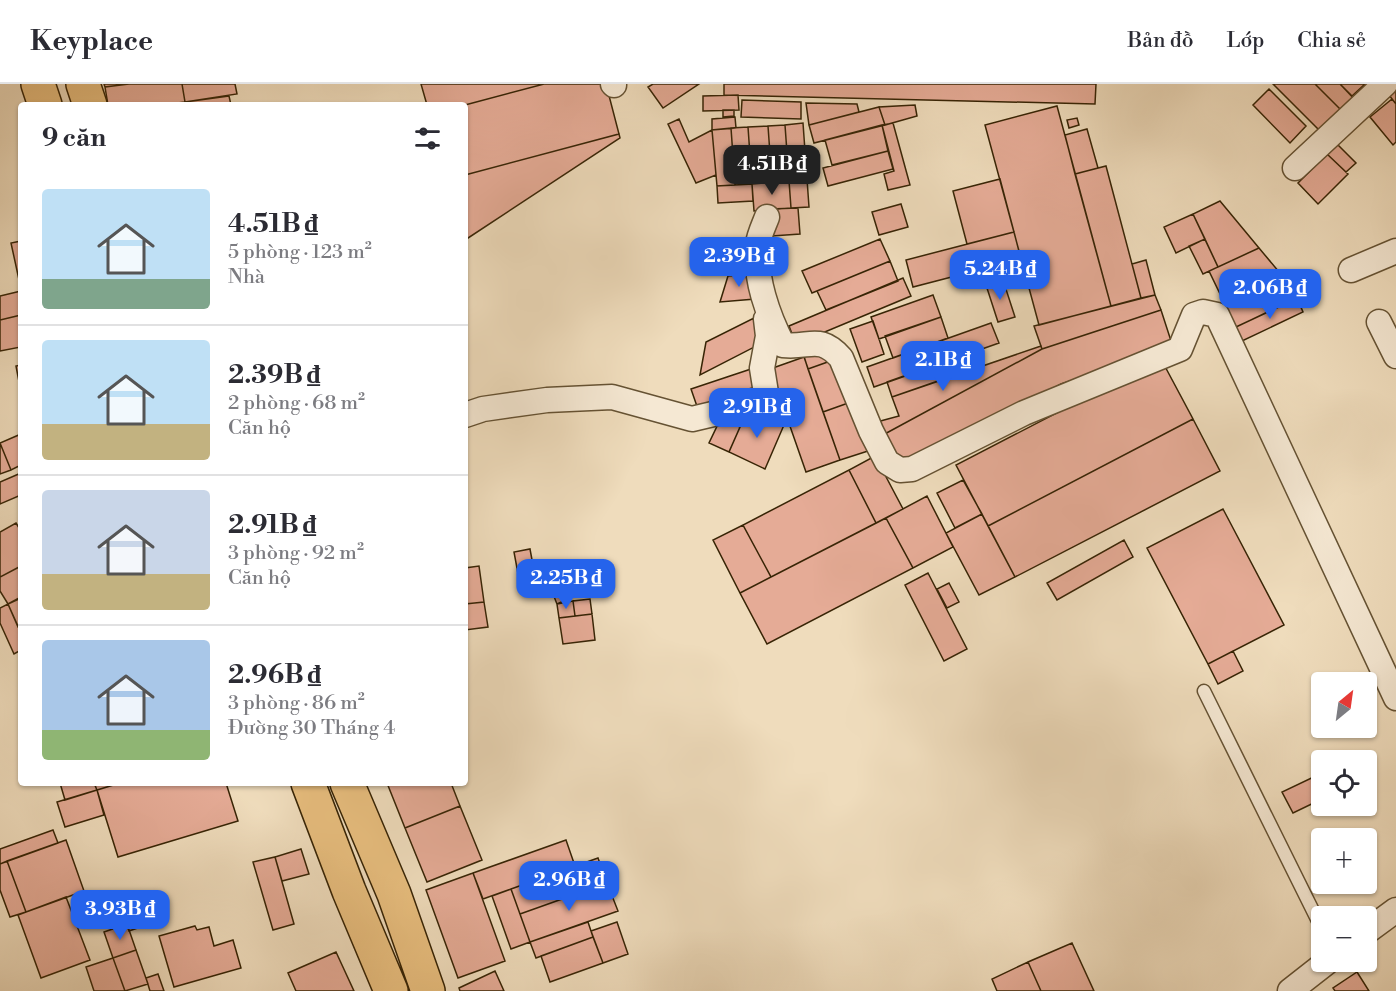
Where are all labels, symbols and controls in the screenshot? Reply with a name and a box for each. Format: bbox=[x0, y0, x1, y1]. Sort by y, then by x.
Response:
text: Keyplace bbox=[30, 24, 153, 59]
text: Bản đồ bbox=[1128, 28, 1194, 54]
text: Lớp bbox=[1227, 28, 1264, 54]
text: Chia sẻ bbox=[1297, 28, 1366, 54]
text: 9 căn bbox=[42, 122, 106, 154]
icon: filters bbox=[411, 122, 444, 155]
pin: 4.51B ₫ bbox=[717, 145, 827, 196]
text: 4.51B ₫ bbox=[737, 152, 807, 177]
text: 4.51B ₫ bbox=[228, 208, 318, 240]
icon: home bbox=[90, 213, 162, 285]
pin: 2.39B ₫ bbox=[684, 237, 794, 288]
text: 5 phòng · 123 m² bbox=[228, 240, 372, 265]
text: 2.39B ₫ bbox=[703, 244, 775, 269]
pin: 5.24B ₫ bbox=[945, 250, 1055, 301]
text: 5.24B ₫ bbox=[964, 257, 1036, 282]
text: Nhà bbox=[228, 265, 265, 290]
pin: 2.06B ₫ bbox=[1215, 269, 1325, 320]
text: 2.06B ₫ bbox=[1233, 276, 1307, 301]
pin: 2.1B ₫ bbox=[894, 341, 992, 392]
text: 2.1B ₫ bbox=[915, 348, 971, 373]
text: 2.39B ₫ bbox=[228, 359, 320, 391]
icon: home bbox=[90, 364, 162, 436]
pin: 2.91B ₫ bbox=[702, 388, 812, 439]
text: 2 phòng · 68 m² bbox=[228, 391, 365, 416]
text: 2.91B ₫ bbox=[723, 395, 791, 420]
text: Căn hộ bbox=[228, 416, 291, 441]
text: 2.91B ₫ bbox=[228, 509, 316, 541]
icon: home bbox=[90, 514, 162, 586]
text: 3 phòng · 92 m² bbox=[228, 541, 364, 566]
pin: 2.25B ₫ bbox=[511, 559, 621, 610]
text: Căn hộ bbox=[228, 566, 291, 591]
text: 2.25B ₫ bbox=[530, 566, 602, 591]
text: 2.96B ₫ bbox=[228, 659, 321, 691]
icon: home bbox=[90, 664, 162, 736]
north arrow bbox=[1311, 672, 1377, 738]
map controls bbox=[1311, 672, 1377, 972]
text: 3 phòng · 86 m² bbox=[228, 691, 365, 716]
text: Đường 30 Tháng 4 bbox=[228, 716, 395, 741]
button: locate bbox=[1311, 750, 1377, 816]
button: + bbox=[1311, 828, 1377, 894]
pin: 2.96B ₫ bbox=[514, 861, 624, 912]
text: 2.96B ₫ bbox=[533, 868, 605, 893]
pin: 3.93B ₫ bbox=[65, 890, 175, 941]
text: 3.93B ₫ bbox=[85, 897, 155, 922]
button: − bbox=[1311, 906, 1377, 972]

